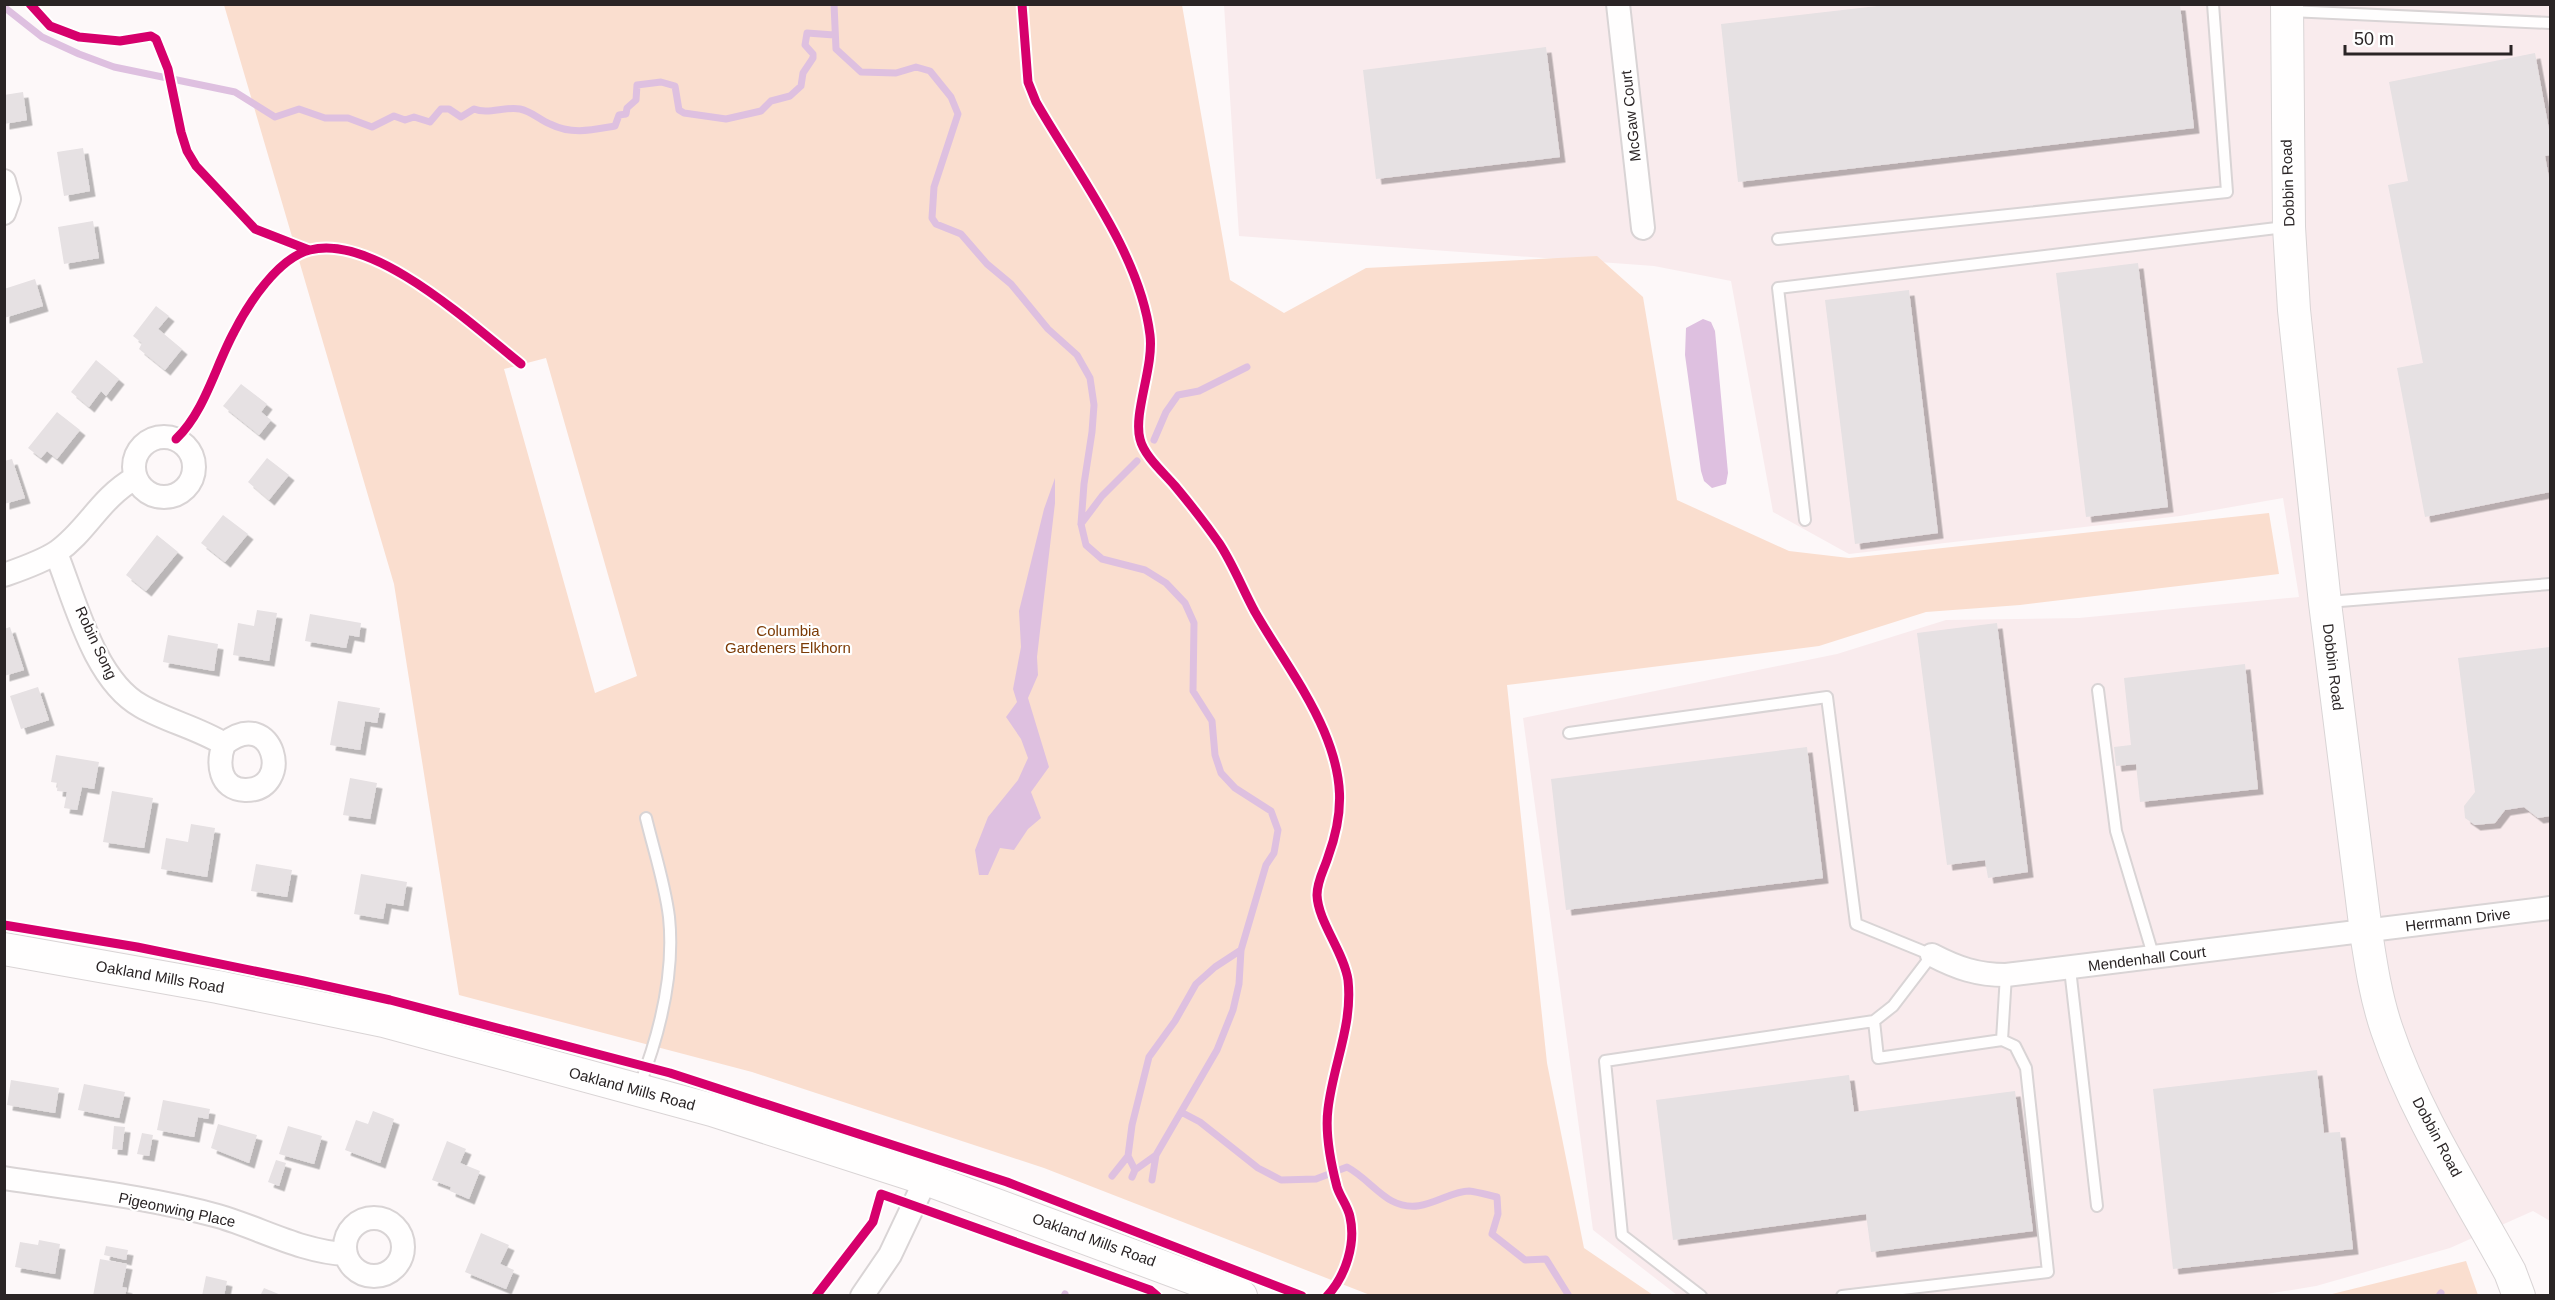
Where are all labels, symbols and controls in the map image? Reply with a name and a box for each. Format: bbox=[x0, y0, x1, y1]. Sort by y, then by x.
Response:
scale bar bbox=[2345, 18, 2512, 56]
text: 50 m bbox=[2354, 29, 2394, 49]
street label: McGaw Court bbox=[1617, 69, 1644, 163]
street label: Dobbin Road bbox=[2277, 139, 2298, 227]
street label: Robin Song bbox=[72, 604, 121, 682]
park label: Columbia Gardeners Elkhorn bbox=[725, 622, 851, 656]
street label: Dobbin Road bbox=[2320, 622, 2347, 711]
street label: Herrmann Drive bbox=[2404, 905, 2512, 934]
street label: Mendenhall Court bbox=[2087, 943, 2208, 974]
street label: Oakland Mills Road bbox=[95, 957, 226, 996]
street label: Oakland Mills Road bbox=[567, 1063, 697, 1114]
street label: Dobbin Road bbox=[2409, 1094, 2466, 1179]
street label: Pigeonwing Place bbox=[117, 1189, 237, 1230]
street label: Oakland Mills Road bbox=[1030, 1209, 1158, 1270]

